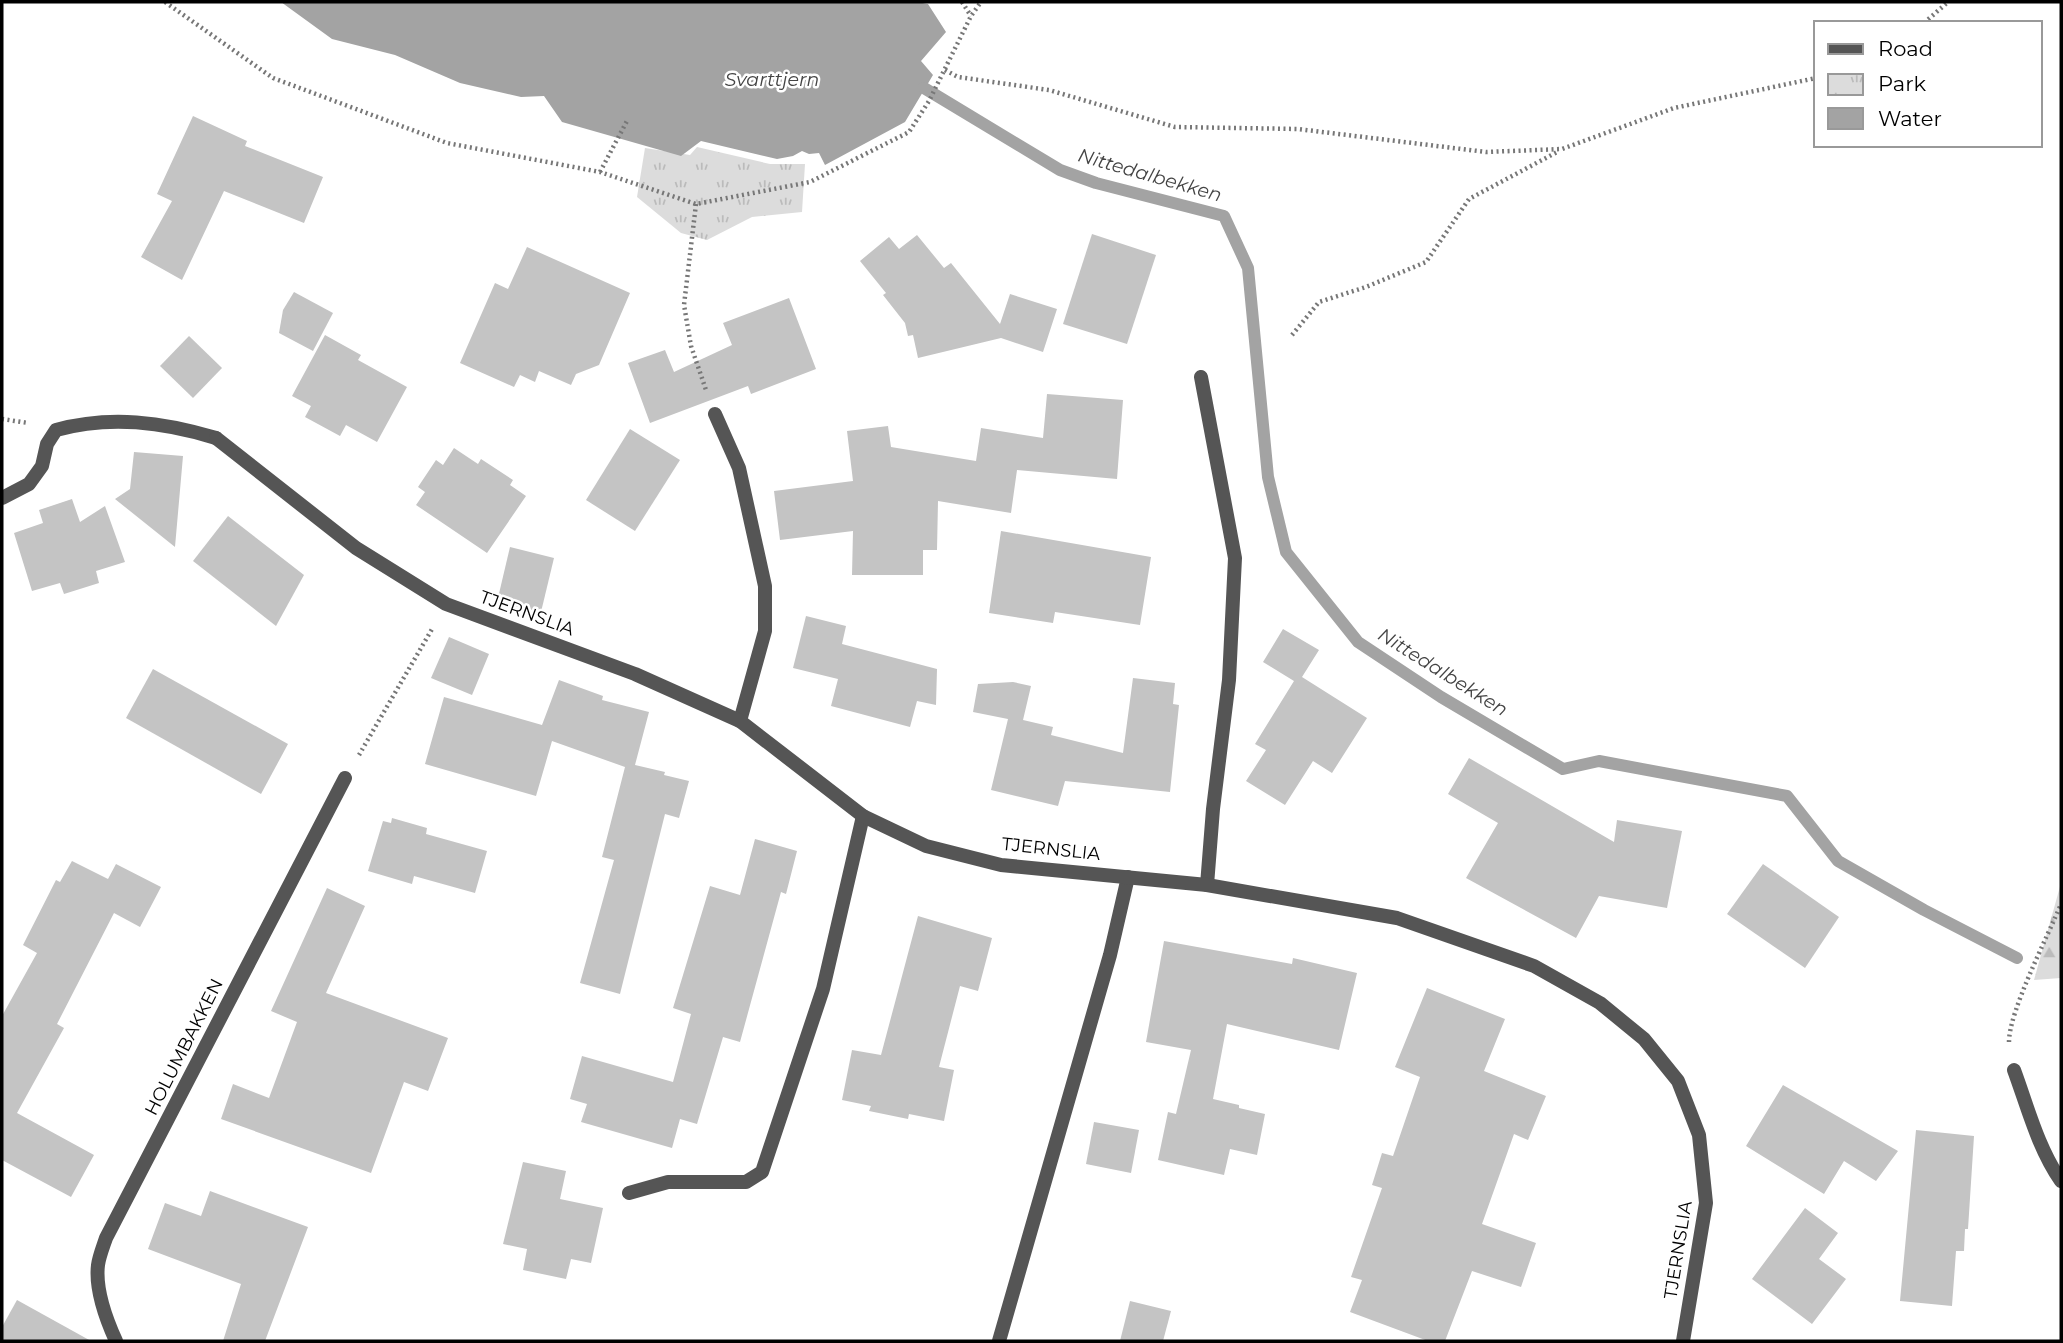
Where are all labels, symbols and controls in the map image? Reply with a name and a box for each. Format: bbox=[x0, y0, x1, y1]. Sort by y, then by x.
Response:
legend bbox=[1814, 21, 2042, 147]
text: Road bbox=[1878, 36, 1933, 61]
water label: Svarttjern bbox=[725, 68, 819, 91]
text: Park bbox=[1878, 71, 1926, 96]
text: Water bbox=[1878, 106, 1942, 131]
water label: Nittedalbekken bbox=[1075, 143, 1225, 207]
street label: TJERNSLIA bbox=[477, 586, 577, 640]
water label: Nittedalbekken bbox=[1374, 623, 1512, 721]
street label: TJERNSLIA bbox=[1001, 833, 1101, 865]
street label: HOLUMBAKKEN bbox=[140, 975, 228, 1119]
street label: TJERNSLIA bbox=[1659, 1199, 1697, 1301]

